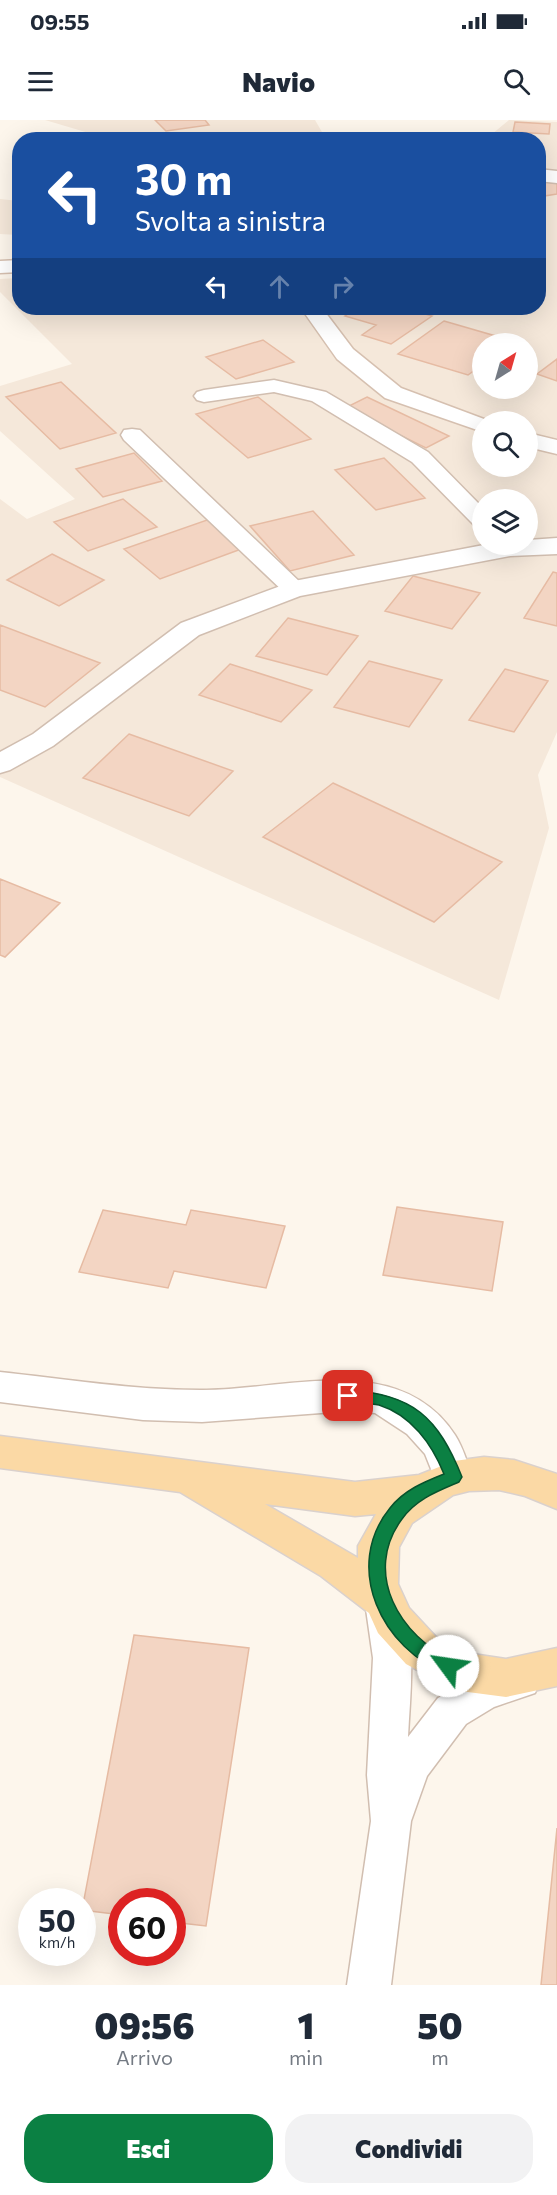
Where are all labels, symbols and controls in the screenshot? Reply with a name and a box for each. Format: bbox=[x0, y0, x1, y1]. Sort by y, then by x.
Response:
text: 09:55 bbox=[30, 8, 90, 35]
icon: menu bbox=[24, 65, 57, 98]
text: Navio bbox=[242, 65, 315, 98]
icon: search bbox=[500, 65, 533, 98]
text: 30 m bbox=[135, 152, 232, 204]
icon: left bbox=[36, 156, 114, 234]
text: Svolta a sinistra bbox=[135, 204, 326, 237]
icon: left bbox=[200, 270, 233, 303]
icon: ahead bbox=[263, 270, 296, 303]
icon: right bbox=[326, 270, 359, 303]
north arrow bbox=[472, 333, 538, 399]
map controls bbox=[472, 333, 538, 555]
button: search bbox=[472, 411, 538, 477]
button: layers bbox=[472, 489, 538, 555]
pin bbox=[322, 1370, 373, 1421]
icon: arrive bbox=[331, 1379, 364, 1412]
position arrow bbox=[416, 1634, 480, 1698]
speed limit sign: 60 bbox=[108, 1888, 186, 1966]
text: 50 bbox=[38, 1901, 76, 1938]
text: km/h bbox=[39, 1933, 75, 1951]
text: 09:56 bbox=[94, 2002, 195, 2046]
text: 1 bbox=[298, 2002, 314, 2046]
text: 50 bbox=[417, 2002, 463, 2046]
text: Arrivo bbox=[116, 2045, 173, 2069]
text: min bbox=[289, 2045, 323, 2069]
text: m bbox=[431, 2045, 449, 2069]
button: Esci bbox=[24, 2114, 273, 2183]
button: Condividi bbox=[285, 2114, 533, 2183]

